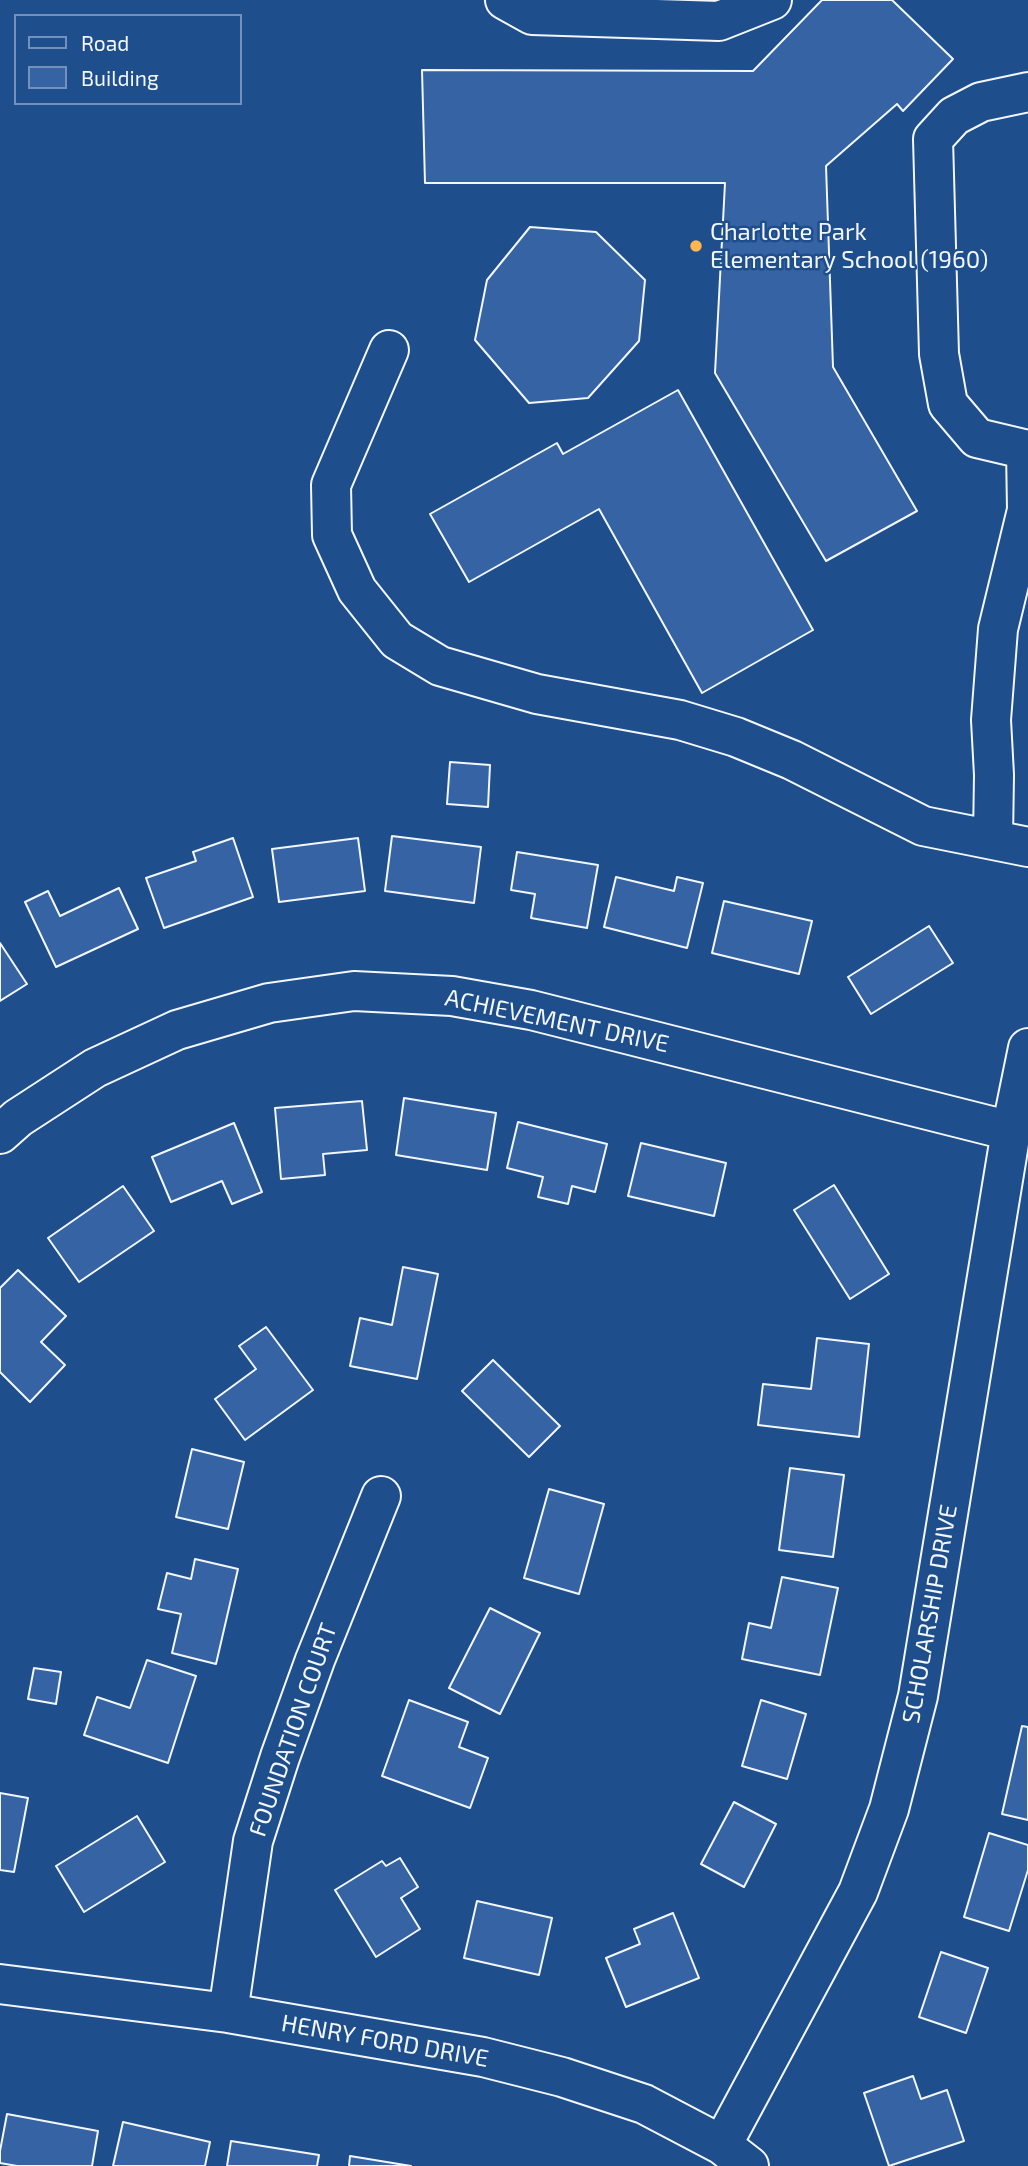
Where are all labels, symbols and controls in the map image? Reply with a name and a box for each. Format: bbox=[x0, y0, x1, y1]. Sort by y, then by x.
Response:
legend bbox=[14, 14, 242, 105]
text: Road bbox=[81, 30, 129, 55]
text: Building bbox=[81, 65, 159, 90]
place label: Charlotte Park Elementary School (1960) bbox=[710, 218, 988, 274]
marker: Charlotte Park Elementary School (1960) bbox=[688, 238, 704, 254]
street label: ACHIEVEMENT DRIVE bbox=[442, 983, 672, 1059]
street label: SCHOLARSHIP DRIVE bbox=[897, 1502, 963, 1726]
street label: FOUNDATION COURT bbox=[243, 1620, 343, 1840]
street label: HENRY FORD DRIVE bbox=[279, 2009, 491, 2073]

